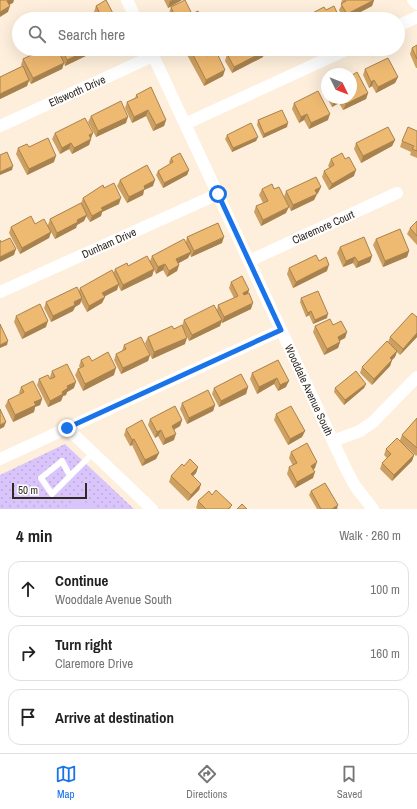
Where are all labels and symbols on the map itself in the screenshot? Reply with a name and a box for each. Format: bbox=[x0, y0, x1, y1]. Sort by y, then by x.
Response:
north arrow bbox=[321, 68, 357, 104]
street label: Ellsworth Drive bbox=[46, 72, 108, 110]
route start bbox=[209, 185, 227, 203]
street label: Claremore Court bbox=[290, 207, 357, 247]
street label: Dunham Drive bbox=[80, 225, 138, 261]
street label: Wooddale Avenue South bbox=[282, 342, 336, 438]
route end bbox=[58, 419, 76, 437]
scale bar bbox=[12, 481, 87, 500]

